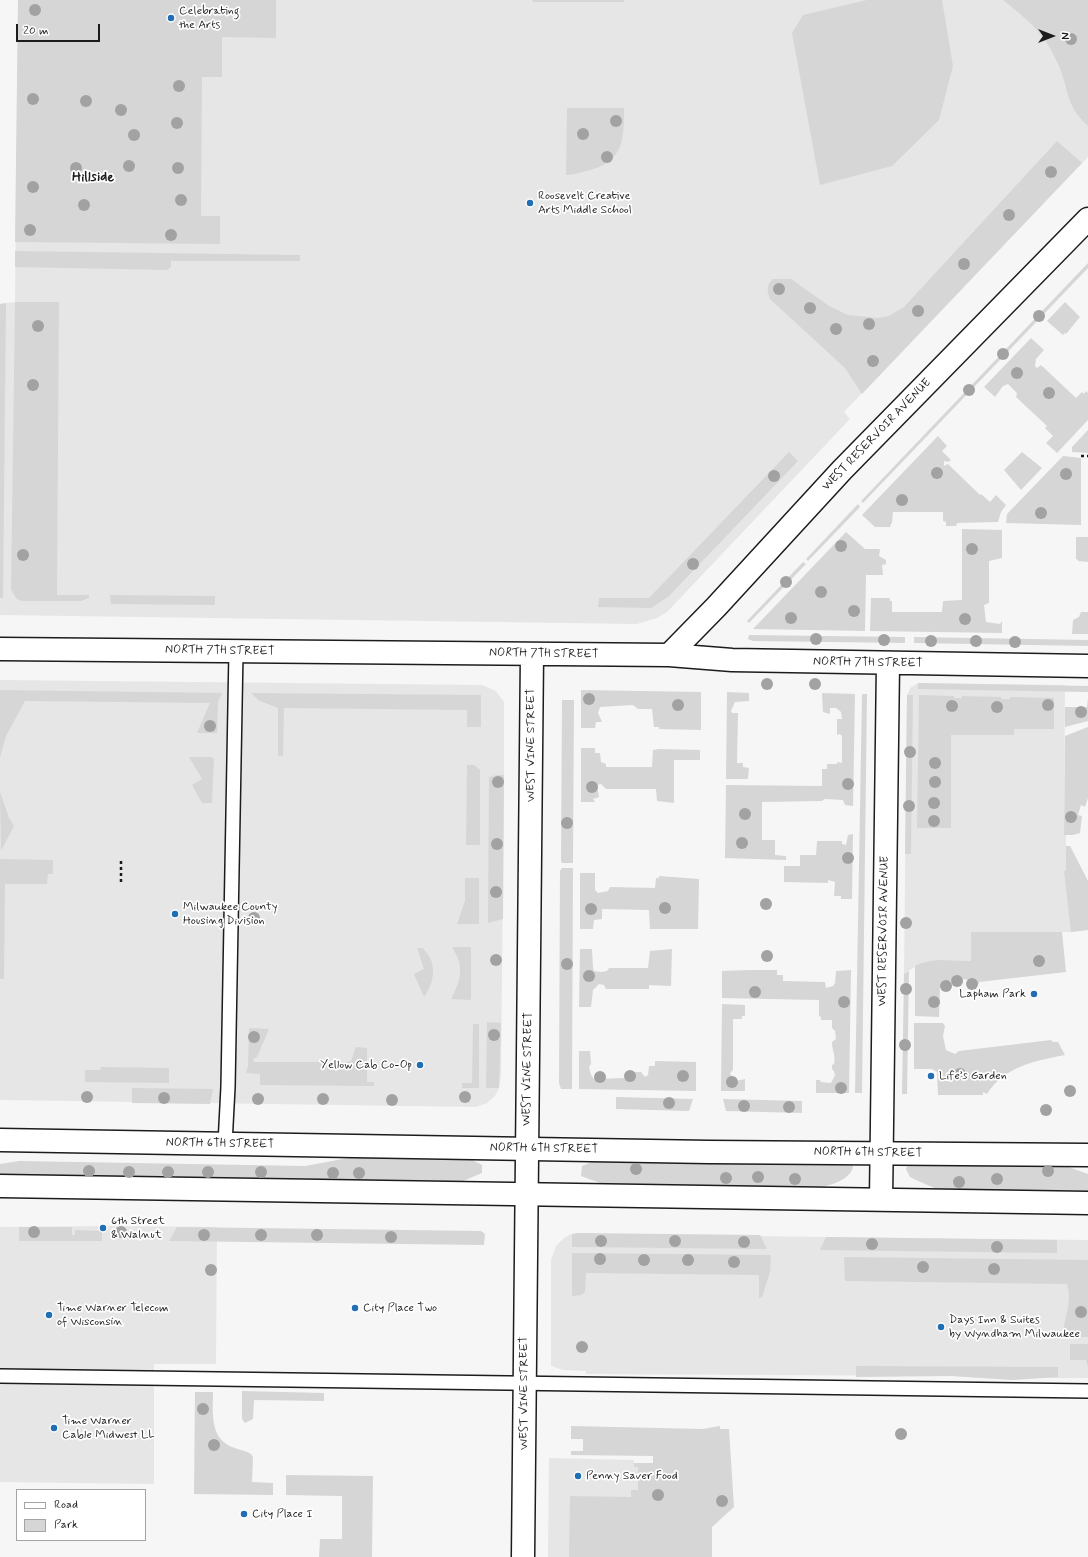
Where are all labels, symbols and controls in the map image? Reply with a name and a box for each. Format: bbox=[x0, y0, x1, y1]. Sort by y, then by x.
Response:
place label: Celebrating the Arts bbox=[179, 4, 239, 32]
marker: Celebrating the Arts bbox=[166, 13, 176, 23]
scale bar bbox=[18, 16, 102, 42]
north arrow bbox=[1032, 16, 1072, 56]
text: 20 m bbox=[23, 23, 49, 39]
text: N bbox=[1057, 32, 1071, 40]
district label: Hillside bbox=[72, 170, 114, 186]
place label: Roosevelt Creative Arts Middle School bbox=[538, 189, 632, 217]
marker: Roosevelt Creative Arts Middle School bbox=[525, 198, 535, 208]
street label: WEST RESERVOIR AVENUE bbox=[820, 376, 934, 494]
street label: NORTH 7TH STREET bbox=[165, 643, 275, 659]
street label: NORTH 7TH STREET bbox=[489, 646, 599, 662]
street label: NORTH 7TH STREET bbox=[813, 655, 923, 671]
street label: WEST VINE STREET bbox=[524, 688, 538, 802]
street label: WEST RESERVOIR AVENUE bbox=[875, 856, 893, 1006]
place label: Milwaukee County Housing Division bbox=[183, 900, 277, 928]
marker: Milwaukee County Housing Division bbox=[170, 909, 180, 919]
place label: Lapham Park bbox=[959, 987, 1026, 1001]
marker: Lapham Park bbox=[1029, 989, 1039, 999]
street label: WEST VINE STREET bbox=[520, 1012, 536, 1126]
place label: Yellow Cab Co-Op bbox=[320, 1058, 412, 1072]
marker: Yellow Cab Co-Op bbox=[415, 1060, 425, 1070]
place label: Life’s Garden bbox=[939, 1069, 1007, 1083]
marker: Life’s Garden bbox=[926, 1071, 936, 1081]
street label: NORTH 6TH STREET bbox=[166, 1136, 274, 1152]
street label: NORTH 6TH STREET bbox=[490, 1141, 598, 1157]
street label: NORTH 6TH STREET bbox=[814, 1145, 922, 1161]
place label: 6th Street & Walnut bbox=[111, 1214, 165, 1242]
marker: 6th Street & Walnut bbox=[98, 1223, 108, 1233]
place label: Time Warner Telecom of Wisconsin bbox=[57, 1301, 168, 1329]
place label: City Place Two bbox=[363, 1301, 437, 1315]
marker: City Place Two bbox=[350, 1303, 360, 1313]
marker: Time Warner Telecom of Wisconsin bbox=[44, 1310, 54, 1320]
place label: Days Inn & Suites by Wyndham Milwaukee bbox=[949, 1313, 1080, 1341]
marker: Days Inn & Suites by Wyndham Milwaukee bbox=[936, 1322, 946, 1332]
street label: WEST VINE STREET bbox=[517, 1336, 531, 1450]
place label: Time Warner Cable Midwest LL bbox=[62, 1414, 155, 1442]
marker: Time Warner Cable Midwest LL bbox=[49, 1423, 59, 1433]
place label: Penny Saver Food bbox=[586, 1469, 678, 1483]
marker: Penny Saver Food bbox=[573, 1471, 583, 1481]
legend bbox=[16, 1489, 146, 1541]
text: Road bbox=[54, 1497, 78, 1513]
place label: City Place I bbox=[252, 1507, 312, 1521]
marker: City Place I bbox=[239, 1509, 249, 1519]
text: Park bbox=[54, 1517, 78, 1533]

